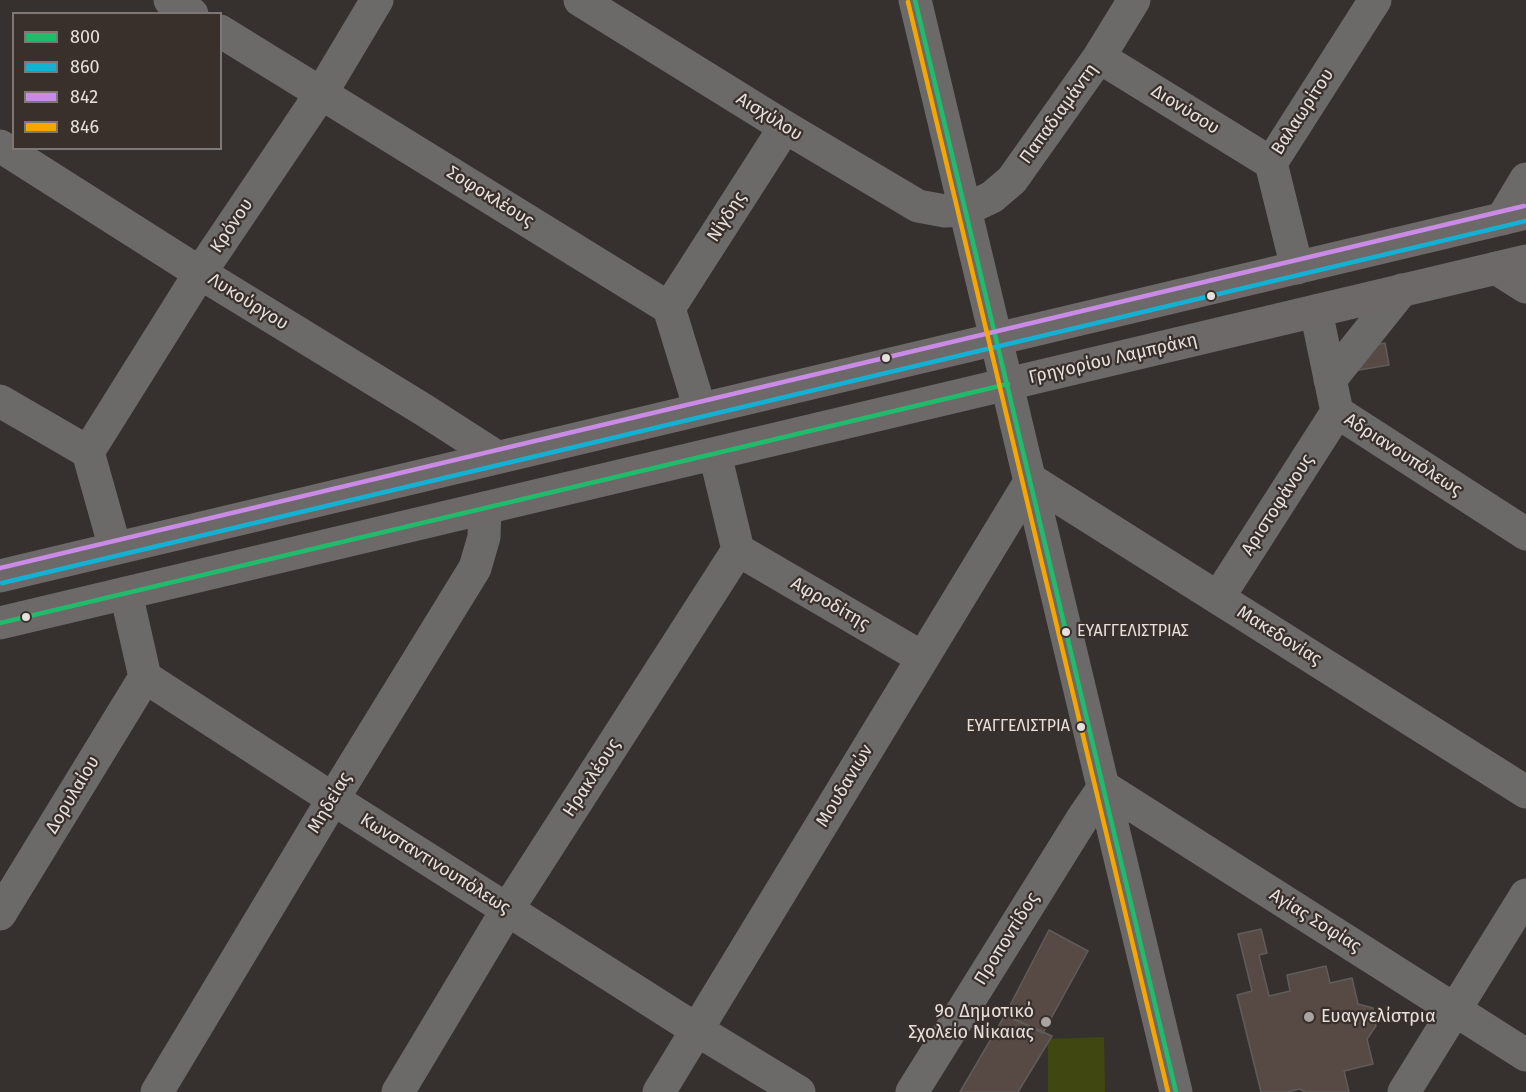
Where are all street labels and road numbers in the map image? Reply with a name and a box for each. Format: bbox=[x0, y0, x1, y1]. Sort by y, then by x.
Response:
street label: Παπαδιαμάντη bbox=[1015, 60, 1103, 168]
street label: Βαλαωρίτου bbox=[1267, 65, 1339, 159]
street label: Διονύσου bbox=[1147, 81, 1223, 139]
street label: Αισχύλου bbox=[732, 88, 806, 146]
street label: Σοφοκλέους bbox=[443, 162, 537, 232]
street label: Νίγδης bbox=[703, 188, 751, 246]
street label: Κρόνου bbox=[206, 195, 258, 257]
street label: Λυκούργου bbox=[204, 269, 292, 335]
street label: Γρηγορίου Λαμπράκη bbox=[1027, 329, 1199, 389]
street label: Αδριανουπόλεως bbox=[1340, 409, 1466, 501]
street label: Αριστοφάνους bbox=[1237, 450, 1319, 560]
street label: Αφροδίτης bbox=[787, 573, 873, 635]
street label: Μακεδονίας bbox=[1233, 602, 1325, 670]
street label: Ηρακλέους bbox=[559, 735, 625, 821]
street label: Μουδανιών bbox=[812, 741, 878, 831]
street label: Δορυλαίου bbox=[41, 752, 105, 838]
street label: Μηδείας bbox=[303, 769, 357, 837]
street label: Κωνσταντινουπόλεως bbox=[356, 809, 514, 919]
street label: Αγίας Σοφίας bbox=[1265, 884, 1365, 958]
street label: Προποντίδος bbox=[970, 889, 1044, 989]

